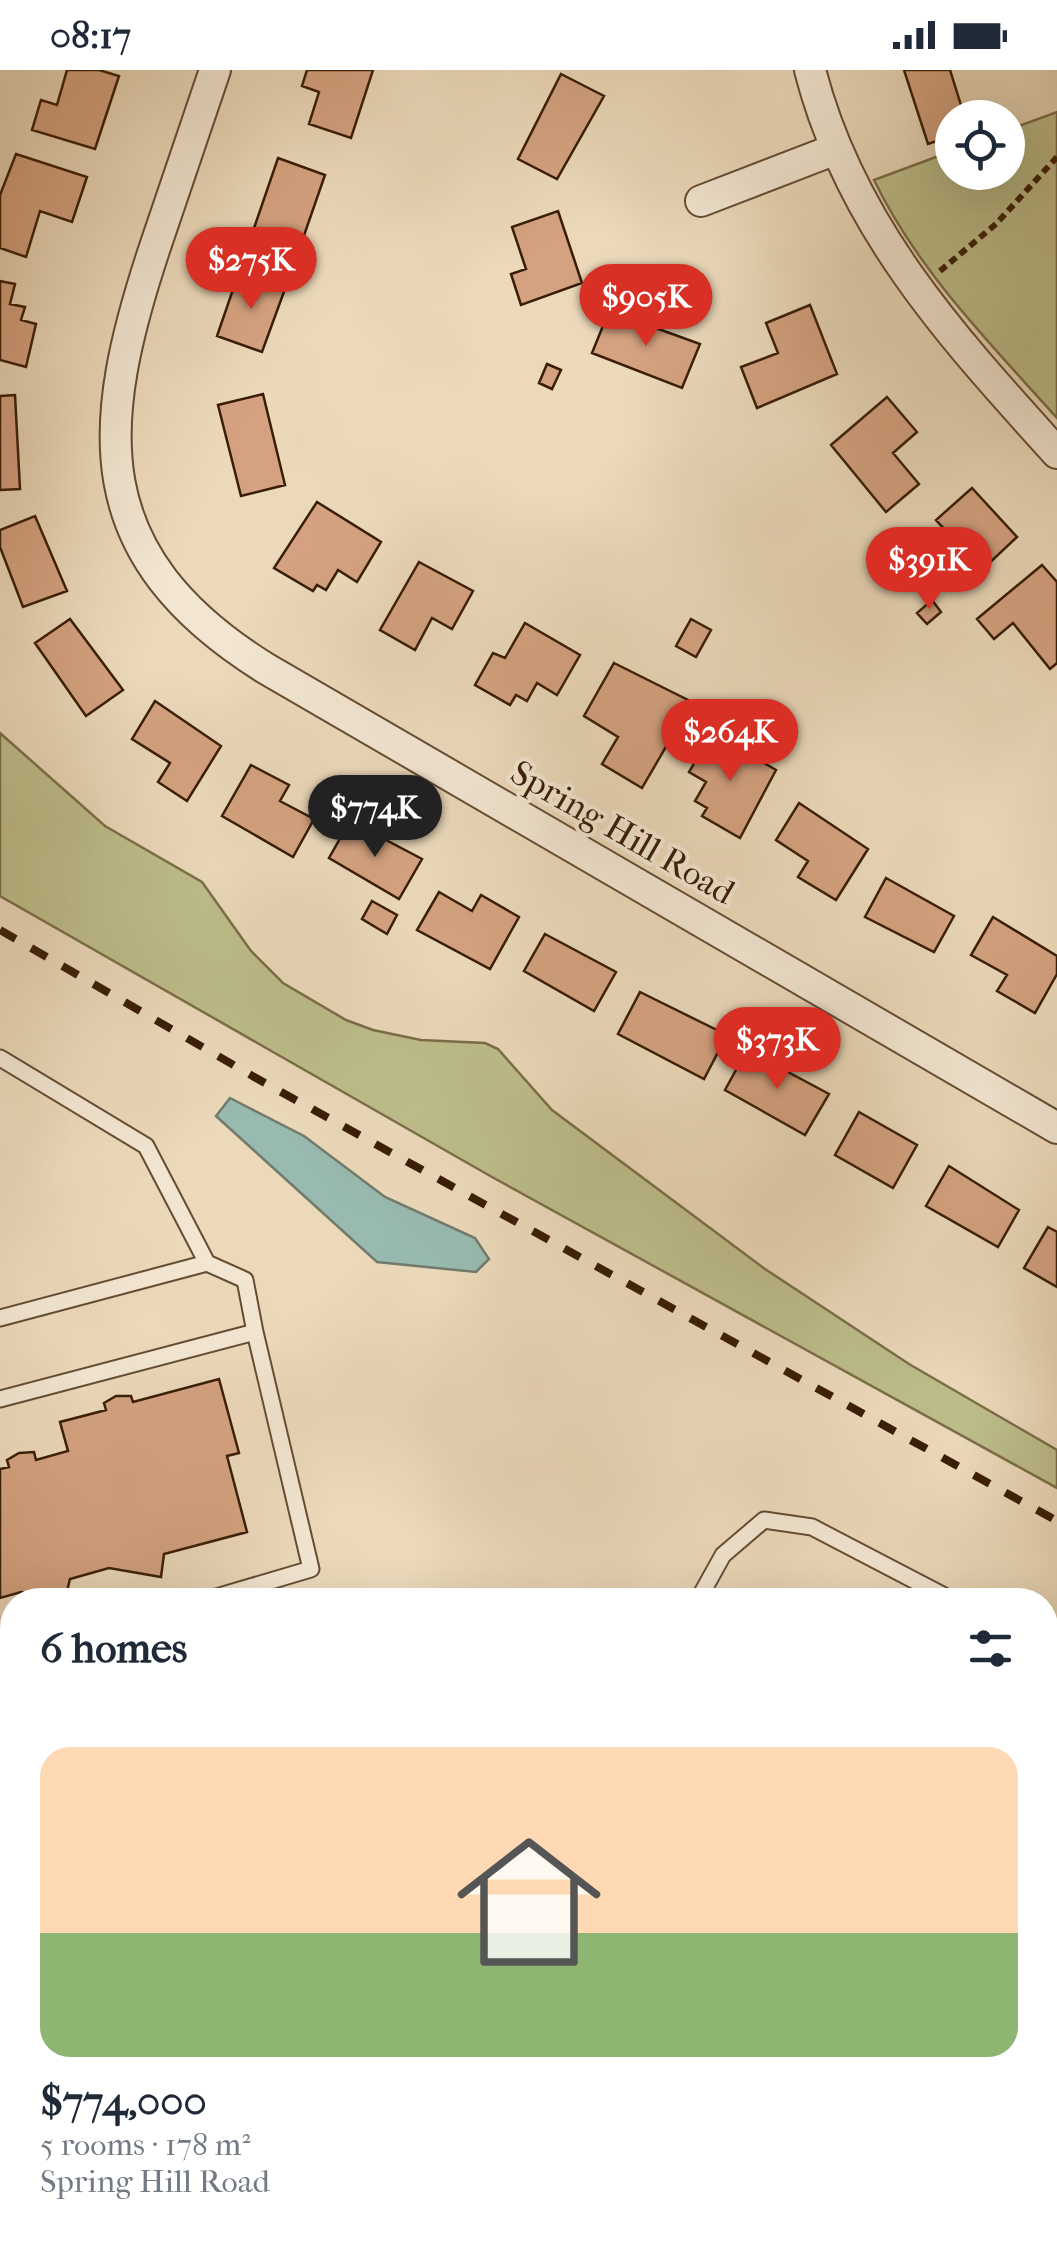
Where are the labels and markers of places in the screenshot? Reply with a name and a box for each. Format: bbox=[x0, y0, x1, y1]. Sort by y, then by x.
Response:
pin: $275K bbox=[181, 227, 321, 312]
pin: $905K bbox=[576, 264, 716, 349]
pin: $391K bbox=[859, 527, 999, 612]
pin: $264K bbox=[660, 699, 800, 784]
pin: $774K bbox=[305, 775, 445, 860]
pin: $373K bbox=[707, 1007, 847, 1092]

